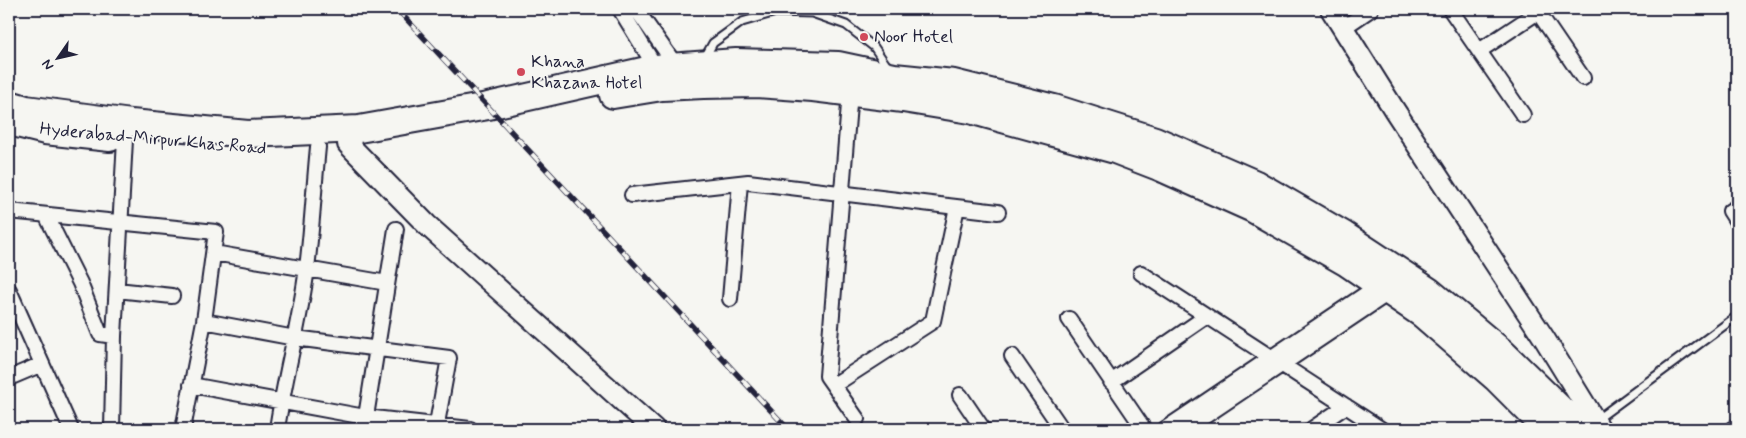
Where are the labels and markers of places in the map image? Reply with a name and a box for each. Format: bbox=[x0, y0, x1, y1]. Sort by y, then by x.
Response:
place label: Noor Hotel bbox=[874, 25, 953, 49]
marker: Noor Hotel bbox=[858, 31, 870, 43]
place label: Khana Khazana Hotel bbox=[531, 50, 642, 95]
marker: Khana Khazana Hotel bbox=[515, 66, 527, 78]

